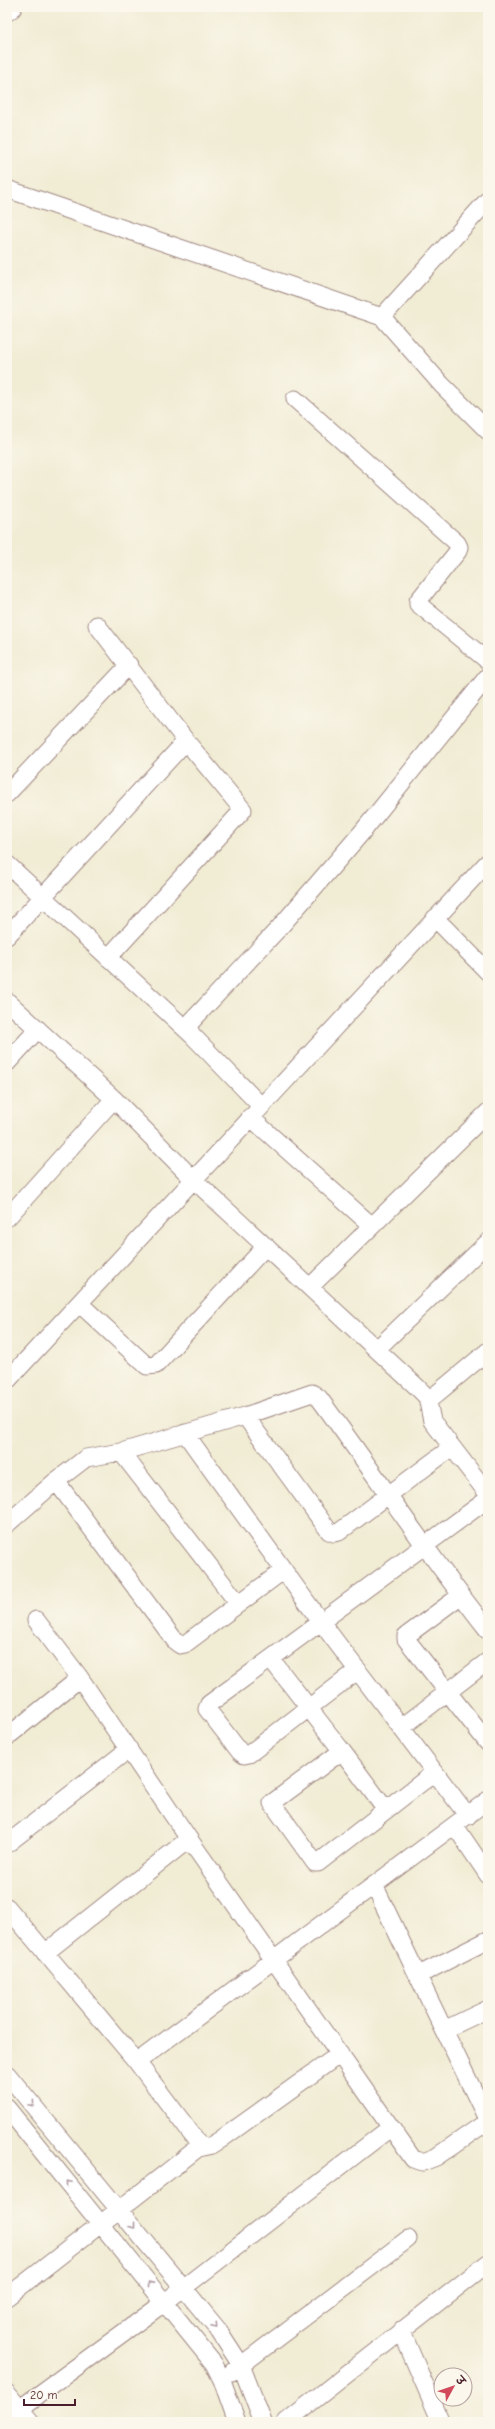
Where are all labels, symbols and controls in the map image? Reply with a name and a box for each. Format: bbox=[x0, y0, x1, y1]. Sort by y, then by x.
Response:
one-way arrow bbox=[27, 2100, 34, 2107]
one-way arrow bbox=[66, 2181, 73, 2188]
one-way arrow bbox=[128, 2221, 135, 2228]
one-way arrow bbox=[148, 2281, 155, 2288]
one-way arrow bbox=[210, 2322, 217, 2329]
north arrow bbox=[433, 2367, 473, 2407]
text: उ bbox=[452, 2373, 469, 2389]
scale bar bbox=[24, 2381, 75, 2407]
text: 20 m bbox=[30, 2388, 58, 2402]

